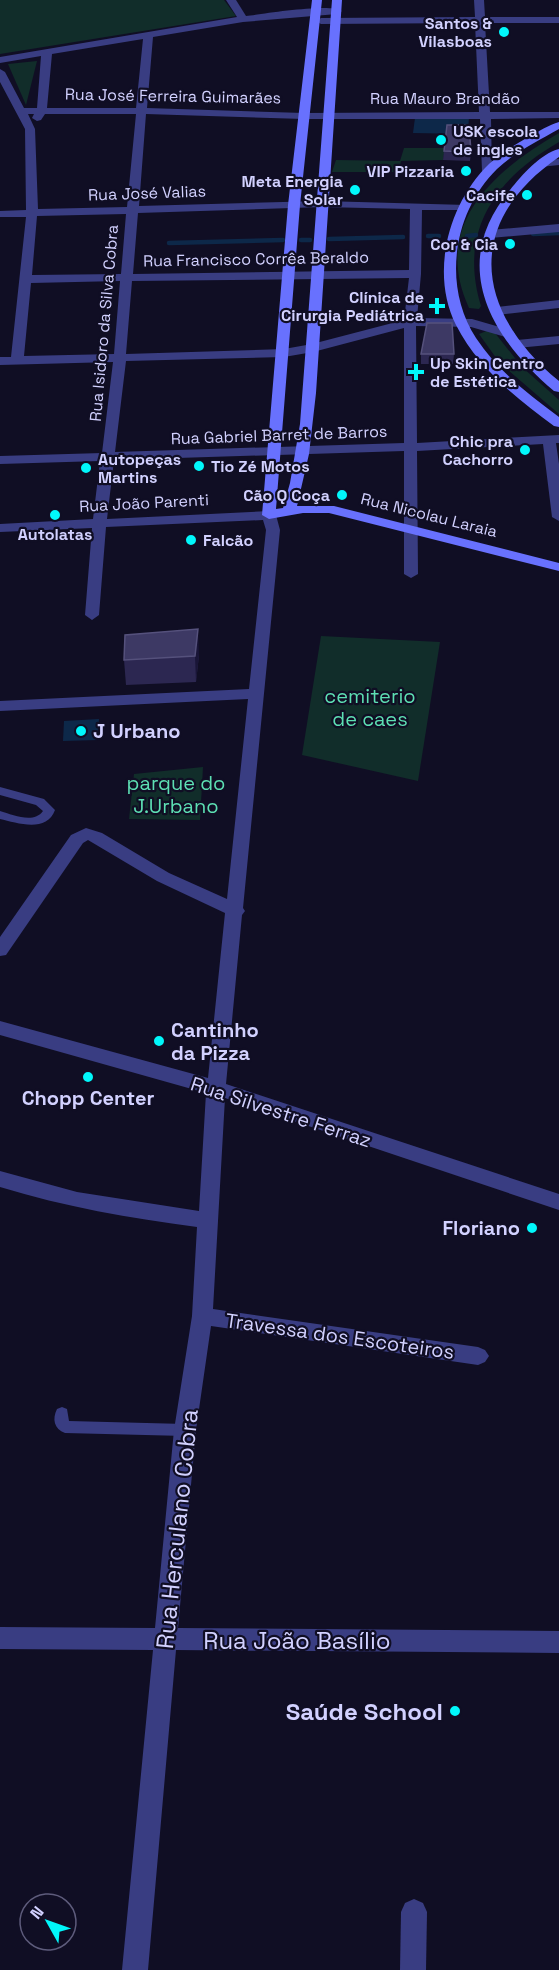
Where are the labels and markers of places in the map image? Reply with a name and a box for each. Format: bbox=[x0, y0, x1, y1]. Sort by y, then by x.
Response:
place label: Santos & Vilasboas bbox=[418, 13, 493, 52]
marker: Santos & Vilasboas bbox=[497, 25, 511, 39]
place label: USK escola de ingles bbox=[453, 121, 538, 160]
marker: USK escola de ingles bbox=[434, 133, 448, 147]
place label: VIP Pizzaria bbox=[367, 161, 454, 182]
marker: VIP Pizzaria bbox=[459, 164, 473, 178]
place label: Meta Energia Solar bbox=[242, 171, 343, 210]
marker: Meta Energia Solar bbox=[348, 183, 362, 197]
place label: Cacife bbox=[466, 185, 515, 206]
marker: Cacife bbox=[520, 188, 534, 202]
place label: Cor & Cia bbox=[430, 234, 498, 255]
marker: Cor & Cia bbox=[503, 237, 517, 251]
place label: Clínica de Cirurgia Pediátrica bbox=[281, 287, 424, 326]
marker: Clínica de Cirurgia Pediátrica bbox=[428, 297, 446, 315]
place label: Up Skin Centro de Estética bbox=[430, 353, 544, 392]
marker: Up Skin Centro de Estética bbox=[407, 363, 425, 381]
place label: Chic pra Cachorro bbox=[442, 431, 513, 470]
marker: Chic pra Cachorro bbox=[518, 443, 532, 457]
place label: Autopeças Martins bbox=[98, 449, 181, 488]
place label: Tio Zé Motos bbox=[211, 456, 310, 477]
marker: Tio Zé Motos bbox=[192, 459, 206, 473]
marker: Autopeças Martins bbox=[79, 461, 93, 475]
place label: Cão Q Coça bbox=[243, 485, 330, 506]
marker: Cão Q Coça bbox=[335, 488, 349, 502]
marker: Autolatas bbox=[48, 508, 62, 522]
place label: Autolatas bbox=[18, 524, 92, 545]
place label: Falcão bbox=[203, 530, 253, 551]
marker: Falcão bbox=[184, 533, 198, 547]
place label: J Urbano bbox=[93, 718, 181, 744]
marker: J Urbano bbox=[74, 724, 88, 738]
place label: Cantinho da Pizza bbox=[171, 1017, 259, 1066]
marker: Cantinho da Pizza bbox=[152, 1034, 166, 1048]
marker: Chopp Center bbox=[81, 1070, 95, 1084]
place label: Chopp Center bbox=[22, 1085, 154, 1111]
place label: Floriano bbox=[442, 1215, 520, 1241]
marker: Floriano bbox=[525, 1221, 539, 1235]
place label: Saúde School bbox=[286, 1696, 443, 1727]
marker: Saúde School bbox=[448, 1704, 462, 1718]

